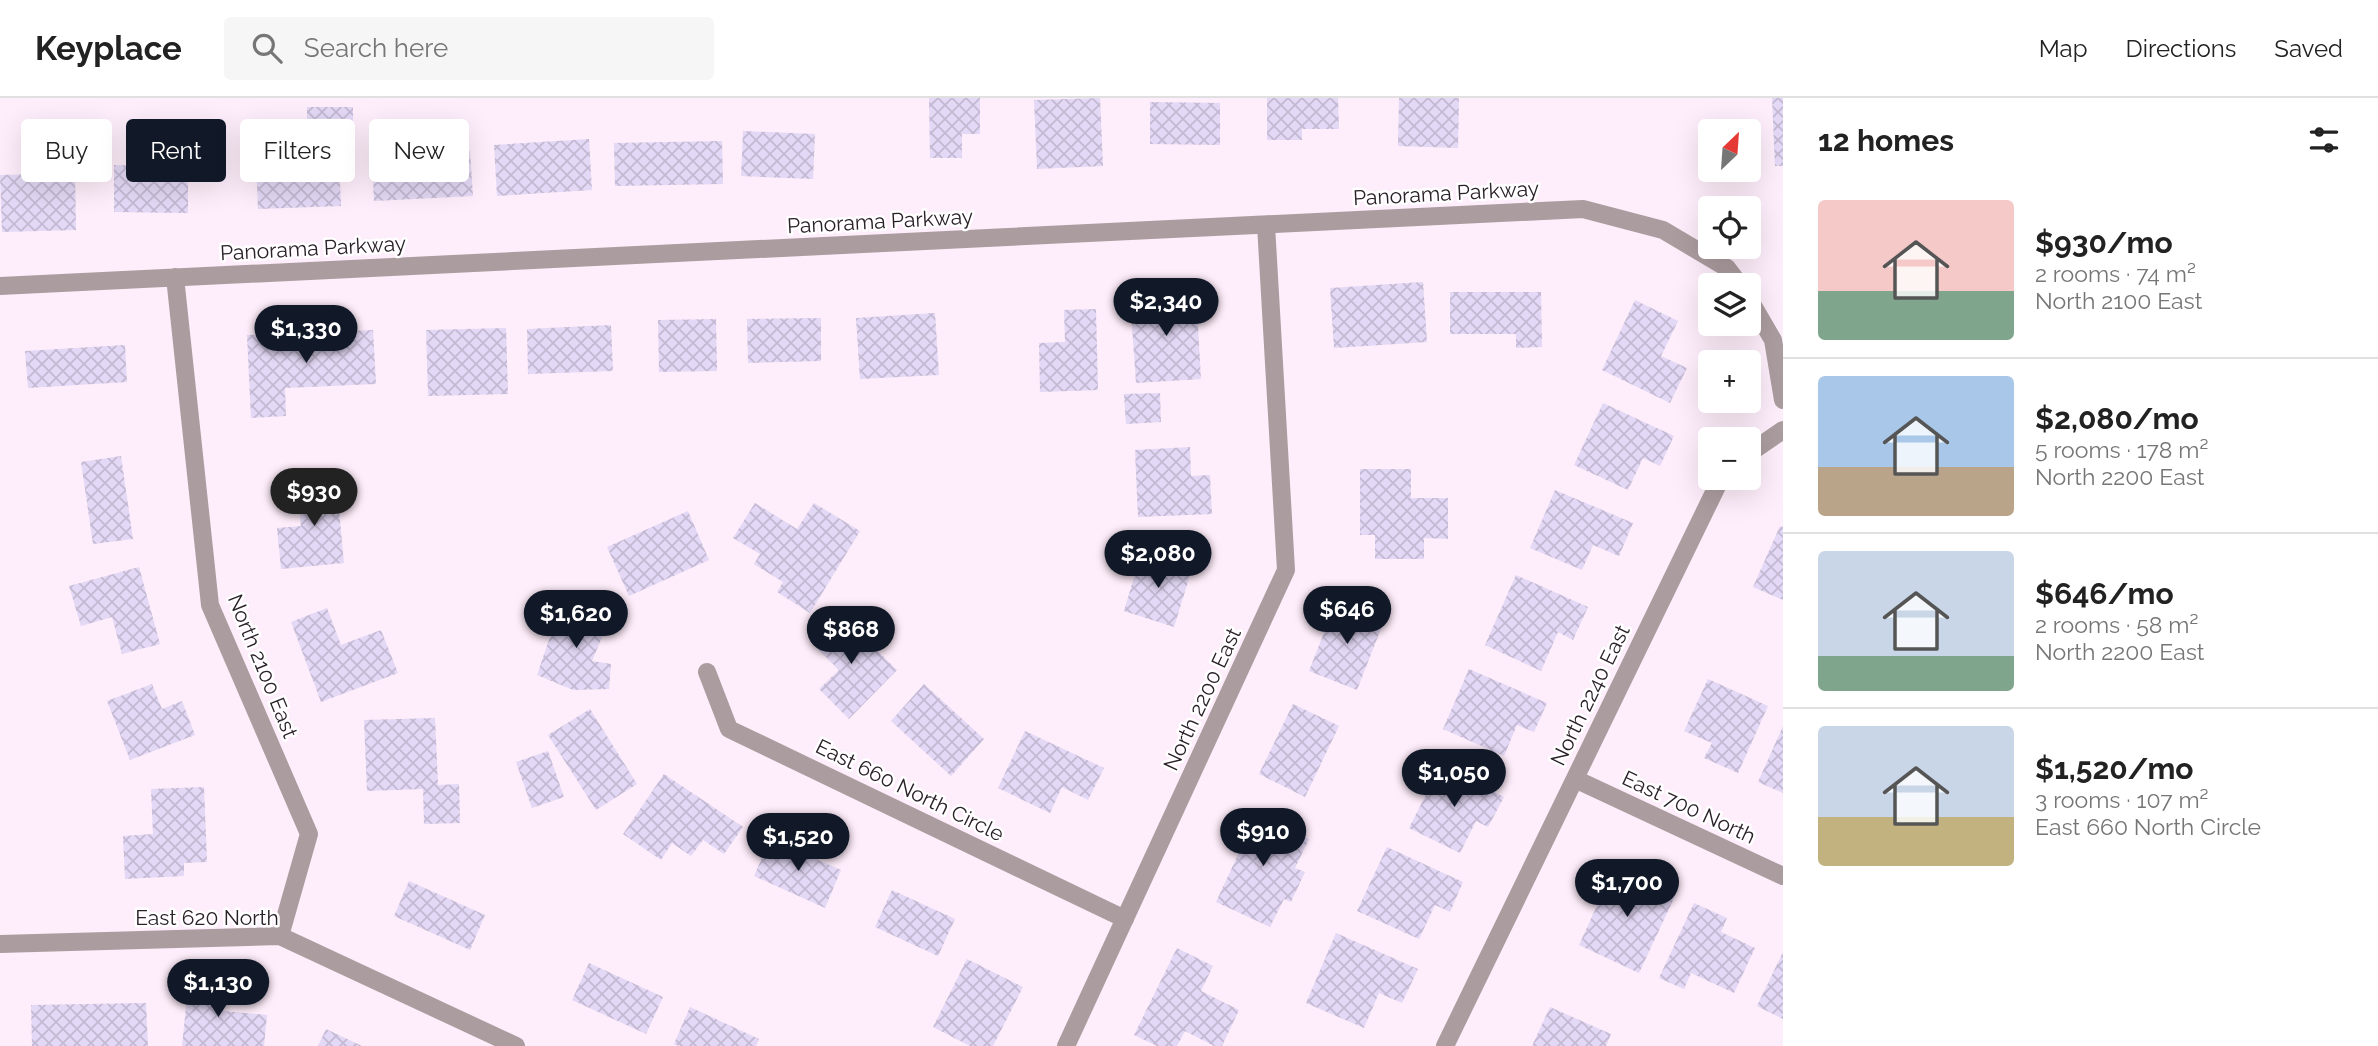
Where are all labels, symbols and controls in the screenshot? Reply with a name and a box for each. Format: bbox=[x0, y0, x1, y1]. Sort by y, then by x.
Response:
search box bbox=[224, 17, 714, 80]
text: Keyplace bbox=[35, 29, 182, 68]
icon: search bbox=[248, 29, 286, 67]
text: Search here bbox=[304, 33, 448, 63]
text: Map bbox=[2039, 34, 2088, 63]
text: Directions bbox=[2126, 34, 2236, 63]
text: Saved bbox=[2274, 34, 2343, 63]
chip: Buy bbox=[21, 119, 112, 182]
chip: Rent bbox=[126, 119, 226, 182]
chip: Filters bbox=[240, 119, 355, 182]
chip: New bbox=[369, 119, 469, 182]
north arrow bbox=[1698, 119, 1760, 182]
map controls bbox=[1698, 119, 1761, 490]
icon: filters bbox=[2305, 121, 2343, 159]
text: 12 homes bbox=[1818, 123, 1954, 158]
street label: Panorama Parkway bbox=[1352, 176, 1540, 210]
button: locate bbox=[1698, 196, 1761, 259]
street label: Panorama Parkway bbox=[786, 204, 974, 238]
text: $930/mo bbox=[2035, 225, 2173, 260]
icon: home bbox=[1874, 228, 1958, 312]
street label: Panorama Parkway bbox=[219, 231, 407, 265]
text: 2 rooms · 74 m² bbox=[2035, 260, 2196, 287]
button: layers bbox=[1698, 273, 1761, 336]
pin: $2,340 bbox=[1109, 278, 1223, 338]
text: $2,340 bbox=[1130, 287, 1202, 314]
text: North 2100 East bbox=[2035, 287, 2202, 314]
pin: $1,330 bbox=[249, 306, 363, 365]
text: $1,330 bbox=[270, 314, 342, 341]
button: + bbox=[1698, 350, 1761, 413]
text: $2,080/mo bbox=[2035, 401, 2199, 436]
icon: home bbox=[1874, 404, 1958, 488]
button: − bbox=[1698, 427, 1761, 490]
text: 5 rooms · 178 m² bbox=[2035, 436, 2208, 463]
text: North 2200 East bbox=[2035, 463, 2205, 490]
pin: $930 bbox=[273, 468, 355, 528]
text: $930 bbox=[286, 477, 342, 504]
pin: $2,080 bbox=[1101, 531, 1215, 590]
text: $2,080 bbox=[1120, 539, 1196, 566]
text: $646/mo bbox=[2035, 576, 2174, 611]
icon: home bbox=[1874, 579, 1958, 663]
pin: $646 bbox=[1306, 587, 1388, 646]
street label: North 2100 East bbox=[223, 590, 303, 742]
pin: $1,620 bbox=[519, 590, 633, 650]
text: $646 bbox=[1319, 595, 1375, 622]
text: $1,620 bbox=[540, 599, 612, 626]
pin: $868 bbox=[810, 606, 892, 666]
text: 2 rooms · 58 m² bbox=[2035, 611, 2198, 638]
text: $868 bbox=[823, 615, 879, 642]
street label: North 2240 East bbox=[1545, 621, 1635, 769]
street label: North 2200 East bbox=[1158, 624, 1246, 774]
text: North 2200 East bbox=[2035, 638, 2205, 665]
street label: East 660 North Circle bbox=[812, 734, 1008, 846]
pin: $1,050 bbox=[1397, 750, 1511, 809]
text: $1,520/mo bbox=[2035, 751, 2194, 786]
icon: home bbox=[1874, 754, 1958, 838]
text: $1,050 bbox=[1418, 758, 1490, 785]
street label: East 700 North bbox=[1618, 765, 1760, 849]
text: 3 rooms · 107 m² bbox=[2035, 786, 2209, 813]
pin: $910 bbox=[1222, 808, 1304, 868]
text: East 660 North Circle bbox=[2035, 813, 2261, 840]
pin: $1,520 bbox=[741, 814, 855, 873]
text: $910 bbox=[1236, 817, 1290, 844]
text: $1,520 bbox=[762, 822, 834, 849]
pin: $1,700 bbox=[1570, 860, 1684, 919]
text: $1,700 bbox=[1591, 868, 1663, 895]
street label: East 620 North bbox=[135, 905, 279, 930]
pin: $1,130 bbox=[161, 960, 275, 1019]
text: $1,130 bbox=[183, 968, 253, 995]

